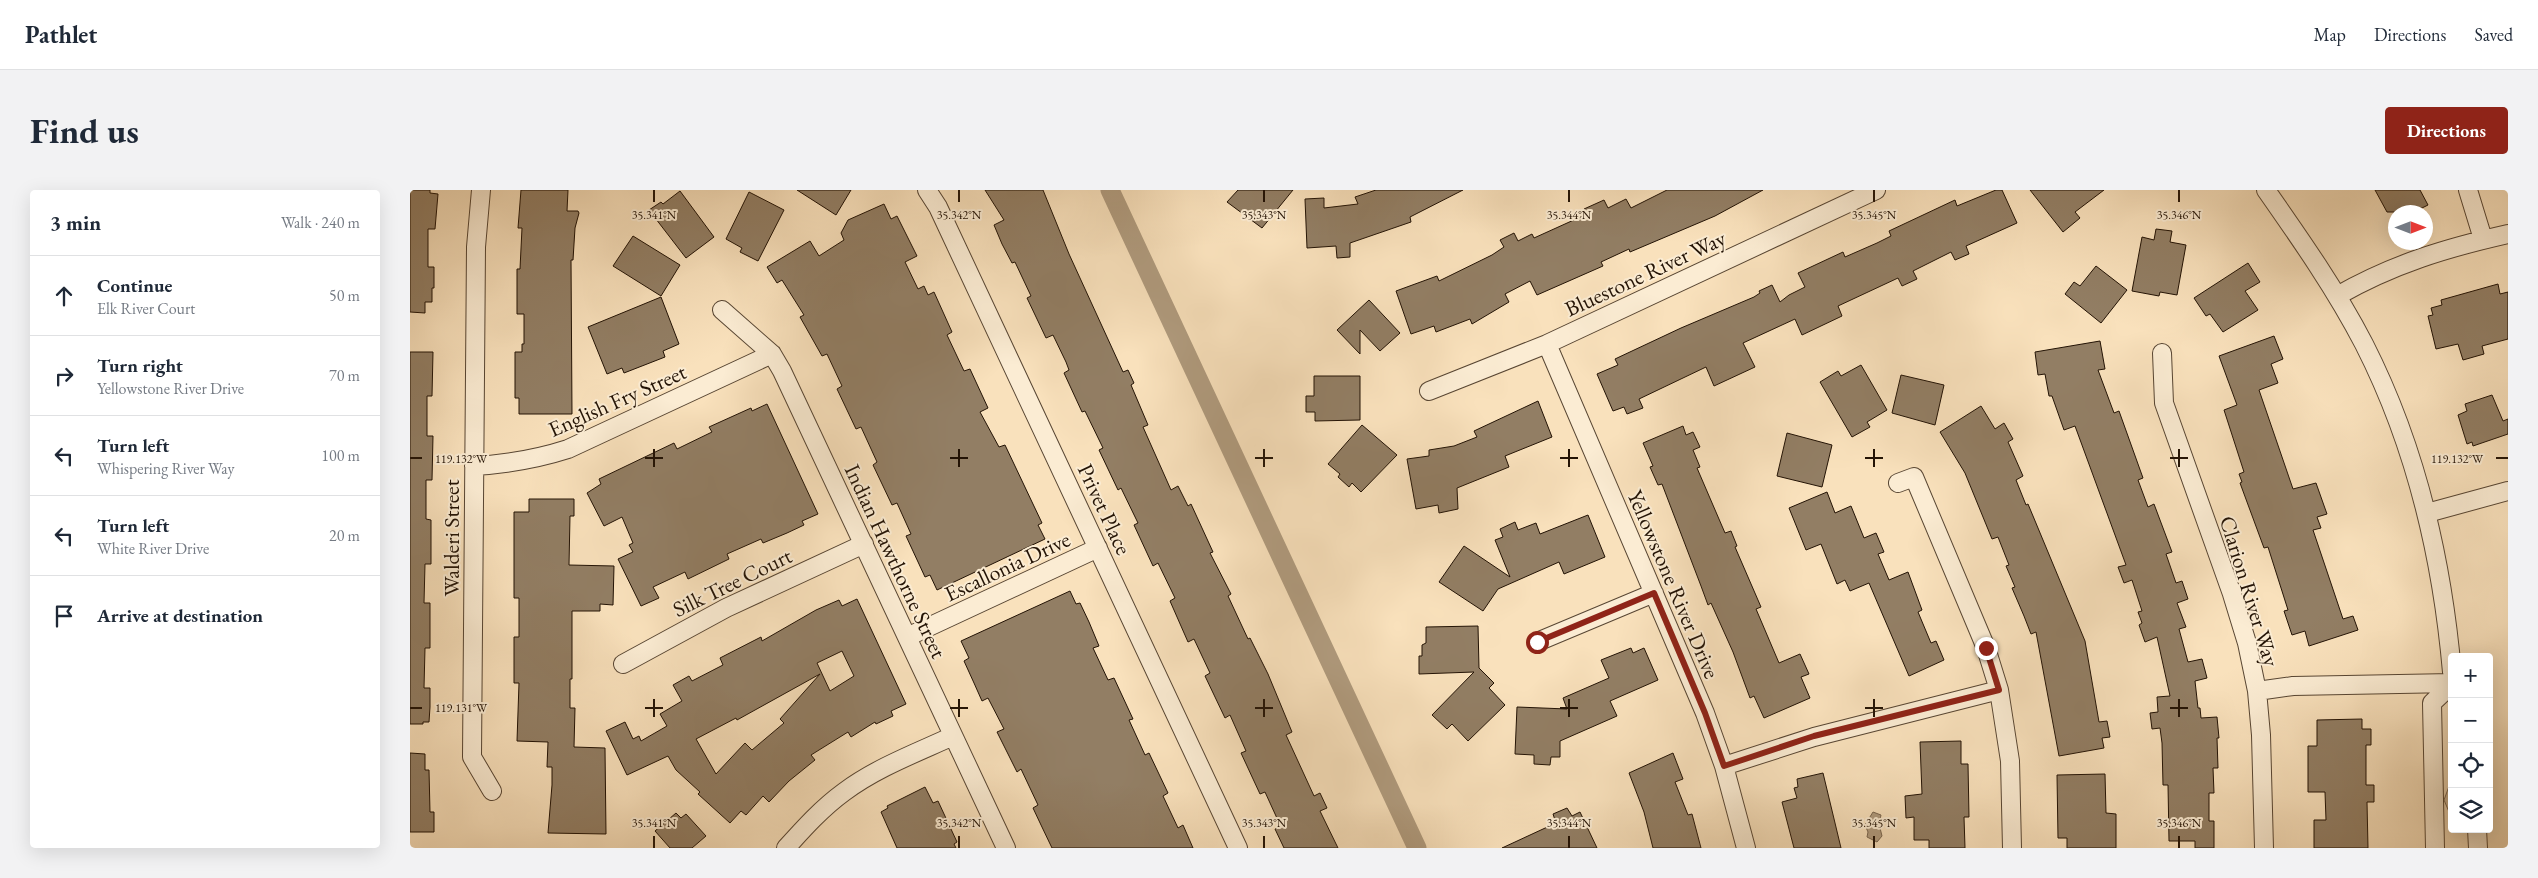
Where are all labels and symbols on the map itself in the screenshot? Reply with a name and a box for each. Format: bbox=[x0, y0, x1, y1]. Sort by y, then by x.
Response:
north arrow bbox=[2388, 205, 2433, 250]
text: 35.341°N bbox=[632, 207, 677, 223]
text: 35.342°N bbox=[937, 207, 982, 223]
text: 35.343°N bbox=[1242, 207, 1287, 223]
text: 35.344°N bbox=[1547, 207, 1592, 223]
text: 35.345°N bbox=[1852, 207, 1897, 223]
text: 35.346°N bbox=[2157, 207, 2202, 223]
street label: Bluestone River Way bbox=[1560, 223, 1731, 323]
street label: English Fry Street bbox=[544, 357, 691, 444]
text: 119.132°W bbox=[435, 451, 488, 467]
text: 119.132°W bbox=[2431, 451, 2484, 467]
street label: Indian Hawthorne Street bbox=[838, 459, 953, 663]
street label: Privet Place bbox=[1071, 459, 1138, 560]
street label: Walderi Street bbox=[437, 479, 466, 597]
street label: Yellowstone River Drive bbox=[1621, 485, 1727, 683]
street label: Clarion River Way bbox=[2213, 512, 2286, 670]
street label: Escallonia Drive bbox=[940, 524, 1075, 608]
street label: Silk Tree Court bbox=[668, 541, 797, 624]
route start bbox=[1526, 631, 1549, 654]
route end bbox=[1975, 637, 1998, 660]
text: 119.131°W bbox=[435, 700, 488, 716]
text: 35.341°N bbox=[632, 815, 677, 831]
text: 35.342°N bbox=[937, 815, 982, 831]
text: 35.343°N bbox=[1242, 815, 1287, 831]
text: 35.344°N bbox=[1547, 815, 1592, 831]
text: 35.345°N bbox=[1852, 815, 1897, 831]
text: 35.346°N bbox=[2157, 815, 2202, 831]

